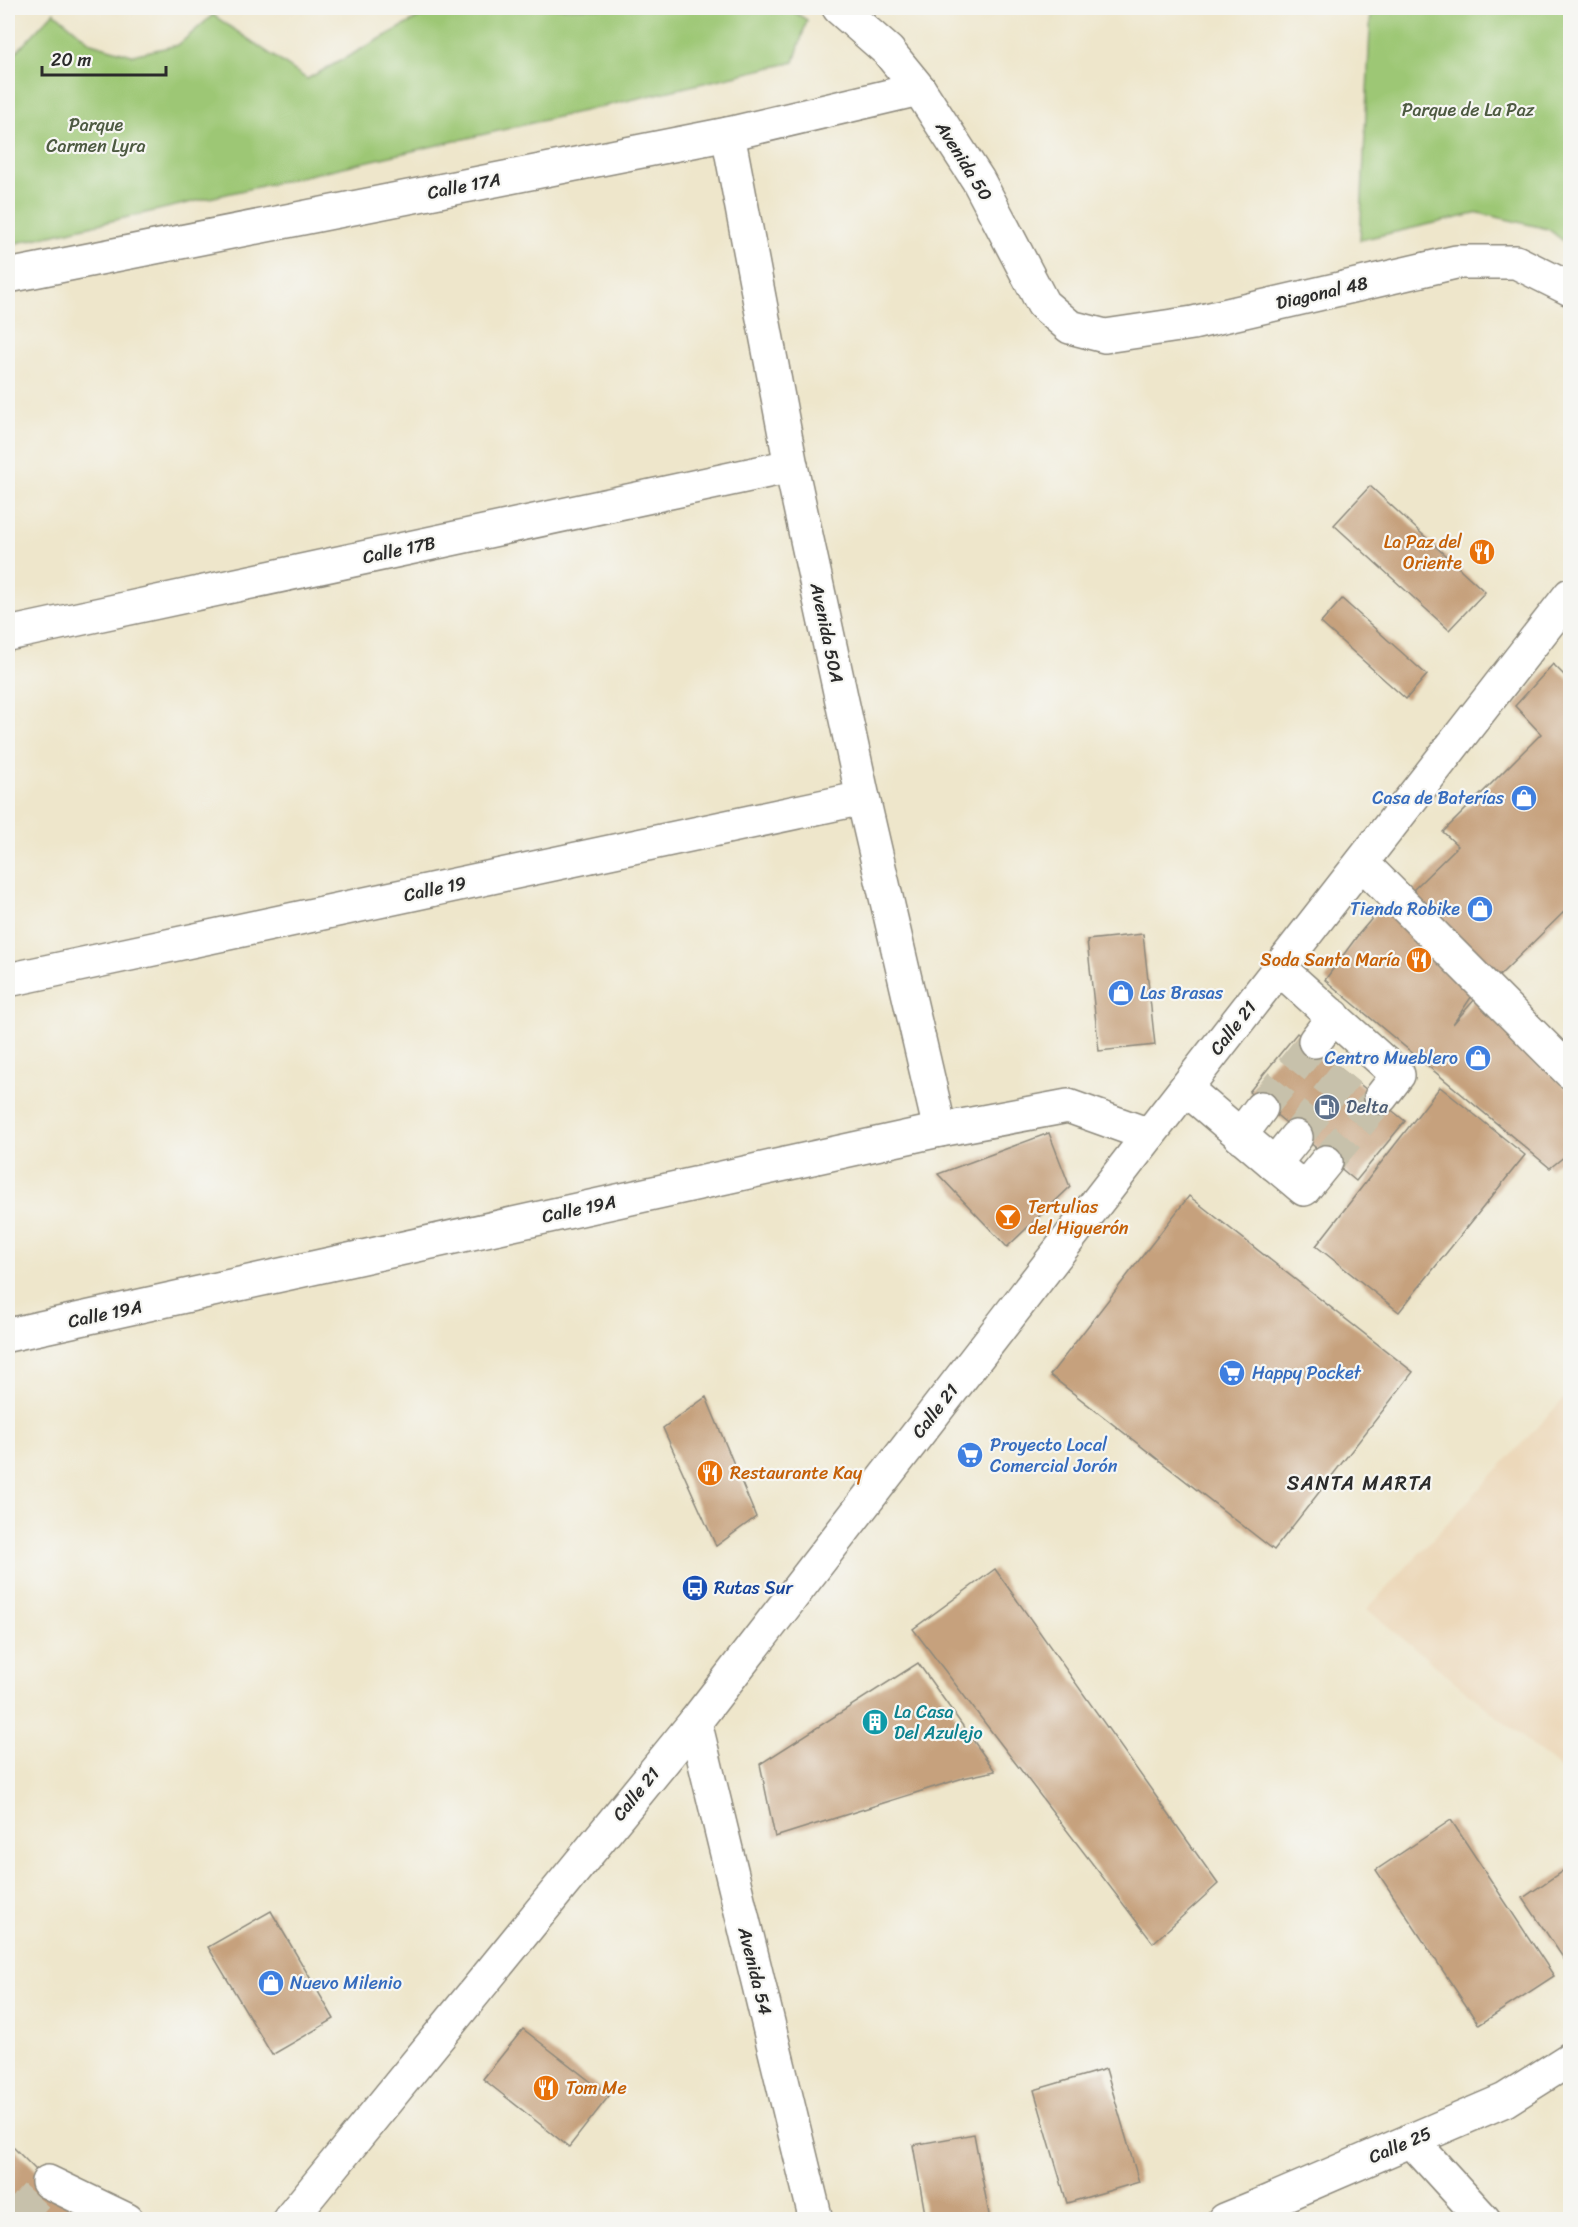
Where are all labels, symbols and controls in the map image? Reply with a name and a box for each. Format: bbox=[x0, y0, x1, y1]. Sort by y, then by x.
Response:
scale bar bbox=[42, 39, 166, 77]
text: 20 m bbox=[51, 44, 91, 76]
park label: Parque de La Paz bbox=[1402, 94, 1535, 126]
park label: Parque Carmen Lyra bbox=[46, 109, 146, 162]
street label: Avenida 50 bbox=[926, 114, 1001, 208]
street label: Calle 17A bbox=[424, 163, 504, 209]
street label: Diagonal 48 bbox=[1273, 267, 1371, 319]
place label: La Paz del Oriente bbox=[1384, 526, 1463, 579]
street label: Calle 17B bbox=[360, 527, 438, 573]
restaurant icon: La Paz del Oriente bbox=[1467, 537, 1497, 567]
street label: Avenida 50A bbox=[801, 579, 853, 686]
place label: Casa de Baterías bbox=[1372, 782, 1505, 814]
shop icon: Casa de Baterías bbox=[1509, 783, 1539, 813]
street label: Calle 19 bbox=[401, 867, 469, 911]
place label: Tienda Robike bbox=[1350, 893, 1460, 925]
shop icon: Tienda Robike bbox=[1465, 894, 1495, 924]
place label: Soda Santa María bbox=[1260, 944, 1400, 976]
restaurant icon: Soda Santa María bbox=[1404, 945, 1434, 975]
place label: Las Brasas bbox=[1140, 977, 1224, 1009]
shop icon: Las Brasas bbox=[1106, 978, 1136, 1008]
street label: Calle 21 bbox=[1201, 993, 1265, 1063]
place label: Centro Mueblero bbox=[1325, 1042, 1458, 1074]
shop icon: Centro Mueblero bbox=[1463, 1043, 1493, 1073]
place label: Delta bbox=[1346, 1091, 1389, 1123]
fuel station icon: Delta bbox=[1312, 1092, 1342, 1122]
street label: Calle 19A bbox=[539, 1186, 619, 1232]
place label: Tertulias del Higuerón bbox=[1028, 1191, 1129, 1244]
bar icon: Tertulias del Higuerón bbox=[993, 1202, 1023, 1232]
street label: Calle 19A bbox=[65, 1291, 145, 1337]
place label: Happy Pocket bbox=[1252, 1357, 1362, 1389]
supermarket icon: Happy Pocket bbox=[1217, 1358, 1247, 1388]
street label: Calle 21 bbox=[903, 1376, 967, 1446]
place label: Proyecto Local Comercial Jorón bbox=[990, 1429, 1118, 1482]
supermarket icon: Proyecto Local Comercial Jorón bbox=[955, 1440, 985, 1470]
place label: Restaurante Kay bbox=[730, 1457, 863, 1489]
restaurant icon: Restaurante Kay bbox=[695, 1458, 725, 1488]
district label: SANTA MARTA bbox=[1287, 1466, 1433, 1501]
place label: Rutas Sur bbox=[714, 1572, 794, 1604]
bus stop icon: Rutas Sur bbox=[680, 1573, 710, 1603]
place label: La Casa Del Azulejo bbox=[894, 1696, 983, 1749]
building icon: La Casa Del Azulejo bbox=[860, 1707, 890, 1737]
street label: Calle 21 bbox=[604, 1759, 668, 1828]
street label: Avenida 54 bbox=[728, 1923, 781, 2018]
place label: Nuevo Milenio bbox=[290, 1967, 402, 1999]
shop icon: Nuevo Milenio bbox=[256, 1968, 286, 1998]
place label: Tom Me bbox=[566, 2072, 627, 2104]
restaurant icon: Tom Me bbox=[531, 2073, 561, 2103]
street label: Calle 25 bbox=[1363, 2117, 1437, 2173]

